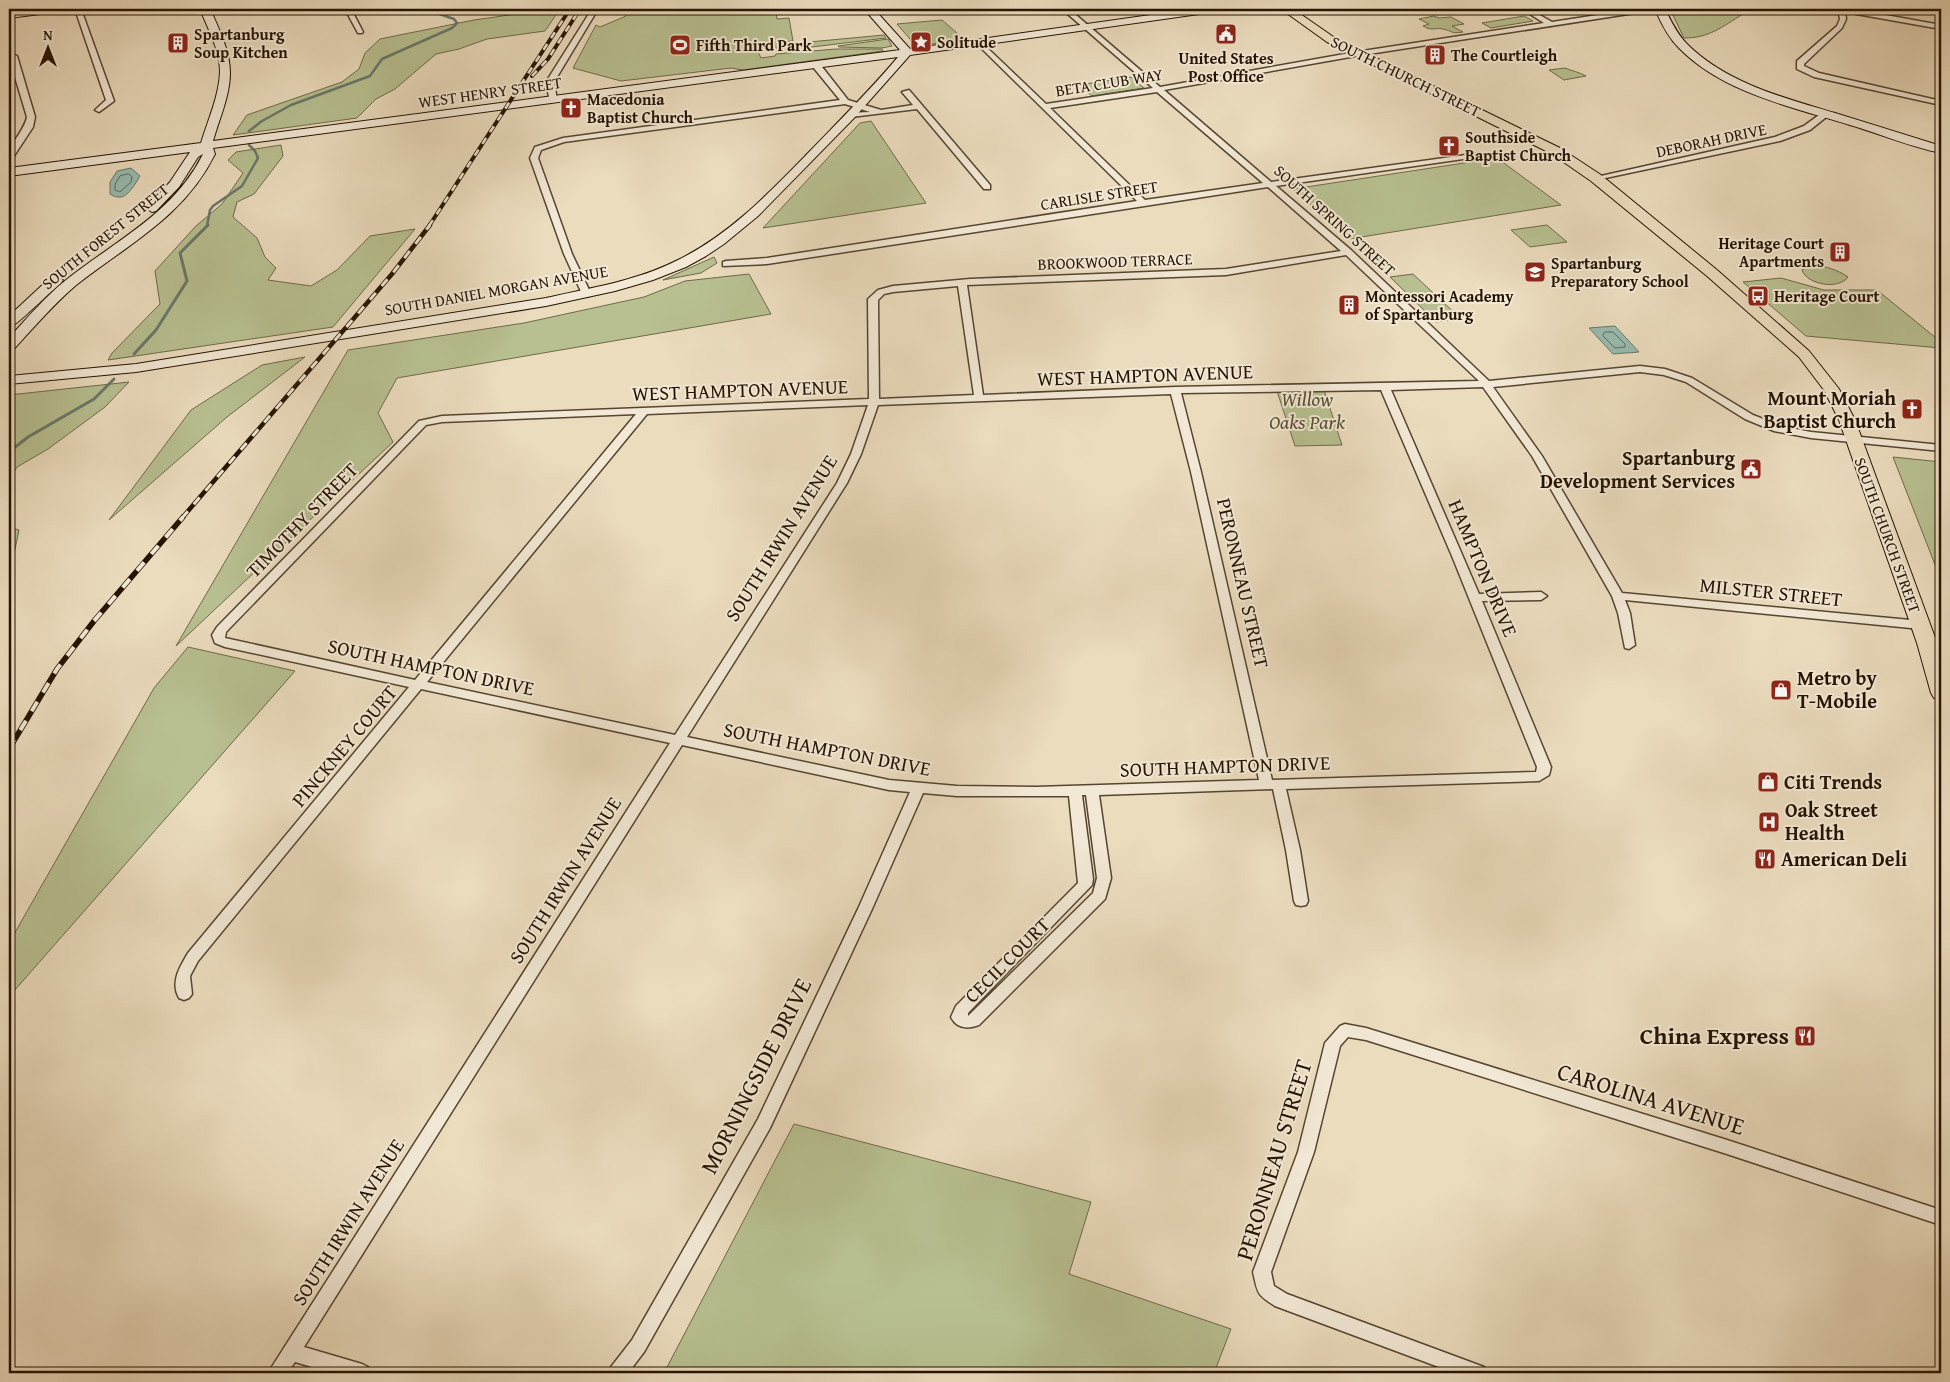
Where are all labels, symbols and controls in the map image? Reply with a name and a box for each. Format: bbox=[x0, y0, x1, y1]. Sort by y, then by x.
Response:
north arrow bbox=[22, 22, 72, 72]
place label: Spartanburg Soup Kitchen bbox=[194, 22, 288, 64]
public building icon: United States Post Office bbox=[1214, 22, 1238, 46]
text: N bbox=[43, 25, 53, 45]
street label: SOUTH CHURCH STREET bbox=[1327, 29, 1485, 123]
place icon: Solitude bbox=[909, 30, 933, 54]
place label: Solitude bbox=[937, 30, 996, 54]
building icon: Spartanburg Soup Kitchen bbox=[166, 31, 190, 55]
sports icon: Fifth Third Park bbox=[668, 33, 692, 57]
place label: Fifth Third Park bbox=[696, 33, 812, 57]
building icon: The Courtleigh bbox=[1423, 43, 1447, 67]
place label: The Courtleigh bbox=[1451, 43, 1558, 67]
place label: United States Post Office bbox=[1178, 46, 1274, 88]
street label: BETA CLUB WAY bbox=[1054, 62, 1165, 102]
street label: WEST HENRY STREET bbox=[417, 70, 563, 114]
place label: Macedonia Baptist Church bbox=[587, 87, 694, 129]
church icon: Macedonia Baptist Church bbox=[559, 96, 583, 120]
street label: DEBORAH DRIVE bbox=[1654, 117, 1768, 163]
place label: Southside Baptist Church bbox=[1465, 125, 1572, 167]
church icon: Southside Baptist Church bbox=[1437, 134, 1461, 158]
street label: SOUTH SPRING STREET bbox=[1269, 159, 1401, 281]
street label: CARLISLE STREET bbox=[1039, 174, 1159, 216]
street label: SOUTH FOREST STREET bbox=[36, 177, 174, 295]
place label: Heritage Court Apartments bbox=[1719, 231, 1824, 273]
building icon: Heritage Court Apartments bbox=[1828, 240, 1852, 264]
street label: BROOKWOOD TERRACE bbox=[1037, 246, 1193, 276]
place label: Spartanburg Preparatory School bbox=[1551, 251, 1689, 293]
street label: SOUTH DANIEL MORGAN AVENUE bbox=[383, 259, 609, 321]
school or university icon: Spartanburg Preparatory School bbox=[1523, 260, 1547, 284]
place label: Montessori Academy of Spartanburg bbox=[1365, 284, 1514, 326]
bus stop icon: Heritage Court bbox=[1746, 284, 1770, 308]
place label: Heritage Court bbox=[1774, 284, 1879, 308]
building icon: Montessori Academy of Spartanburg bbox=[1337, 293, 1361, 317]
street label: WEST HAMPTON AVENUE bbox=[1037, 356, 1253, 393]
street label: WEST HAMPTON AVENUE bbox=[632, 371, 848, 408]
place label: Mount Moriah Baptist Church bbox=[1763, 383, 1896, 435]
park label: Willow Oaks Park bbox=[1269, 384, 1346, 436]
church icon: Mount Moriah Baptist Church bbox=[1900, 397, 1924, 421]
place label: Spartanburg Development Services bbox=[1540, 443, 1735, 495]
street label: SOUTH IRWIN AVENUE bbox=[717, 449, 844, 627]
street label: SOUTH CHURCH STREET bbox=[1849, 454, 1927, 616]
street label: TIMOTHY STREET bbox=[239, 455, 364, 584]
public building icon: Spartanburg Development Services bbox=[1739, 457, 1763, 481]
street label: PERONNEAU STREET bbox=[1210, 495, 1277, 671]
street label: HAMPTON DRIVE bbox=[1442, 495, 1525, 641]
street label: MILSTER STREET bbox=[1698, 570, 1844, 613]
street label: SOUTH HAMPTON DRIVE bbox=[325, 630, 537, 703]
place label: Metro by T-Mobile bbox=[1797, 663, 1877, 715]
shop icon: Metro by T-Mobile bbox=[1769, 678, 1793, 702]
street label: PINCKNEY COURT bbox=[284, 679, 403, 813]
street label: SOUTH HAMPTON DRIVE bbox=[721, 714, 933, 783]
street label: SOUTH HAMPTON DRIVE bbox=[1119, 747, 1331, 784]
place label: Citi Trends bbox=[1784, 767, 1882, 796]
shop icon: Citi Trends bbox=[1756, 770, 1780, 794]
street label: SOUTH IRWIN AVENUE bbox=[501, 791, 628, 969]
place label: Oak Street Health bbox=[1785, 795, 1878, 847]
hospital icon: Oak Street Health bbox=[1757, 810, 1781, 834]
place label: American Deli bbox=[1781, 844, 1907, 873]
restaurant icon: American Deli bbox=[1753, 847, 1777, 871]
street label: CECIL COURT bbox=[957, 910, 1056, 1009]
street label: MORNINGSIDE DRIVE bbox=[691, 972, 820, 1180]
place label: China Express bbox=[1640, 1018, 1789, 1053]
restaurant icon: China Express bbox=[1793, 1024, 1817, 1048]
street label: CAROLINA AVENUE bbox=[1553, 1053, 1749, 1144]
street label: PERONNEAU STREET bbox=[1226, 1055, 1321, 1265]
street label: SOUTH IRWIN AVENUE bbox=[284, 1133, 411, 1311]

